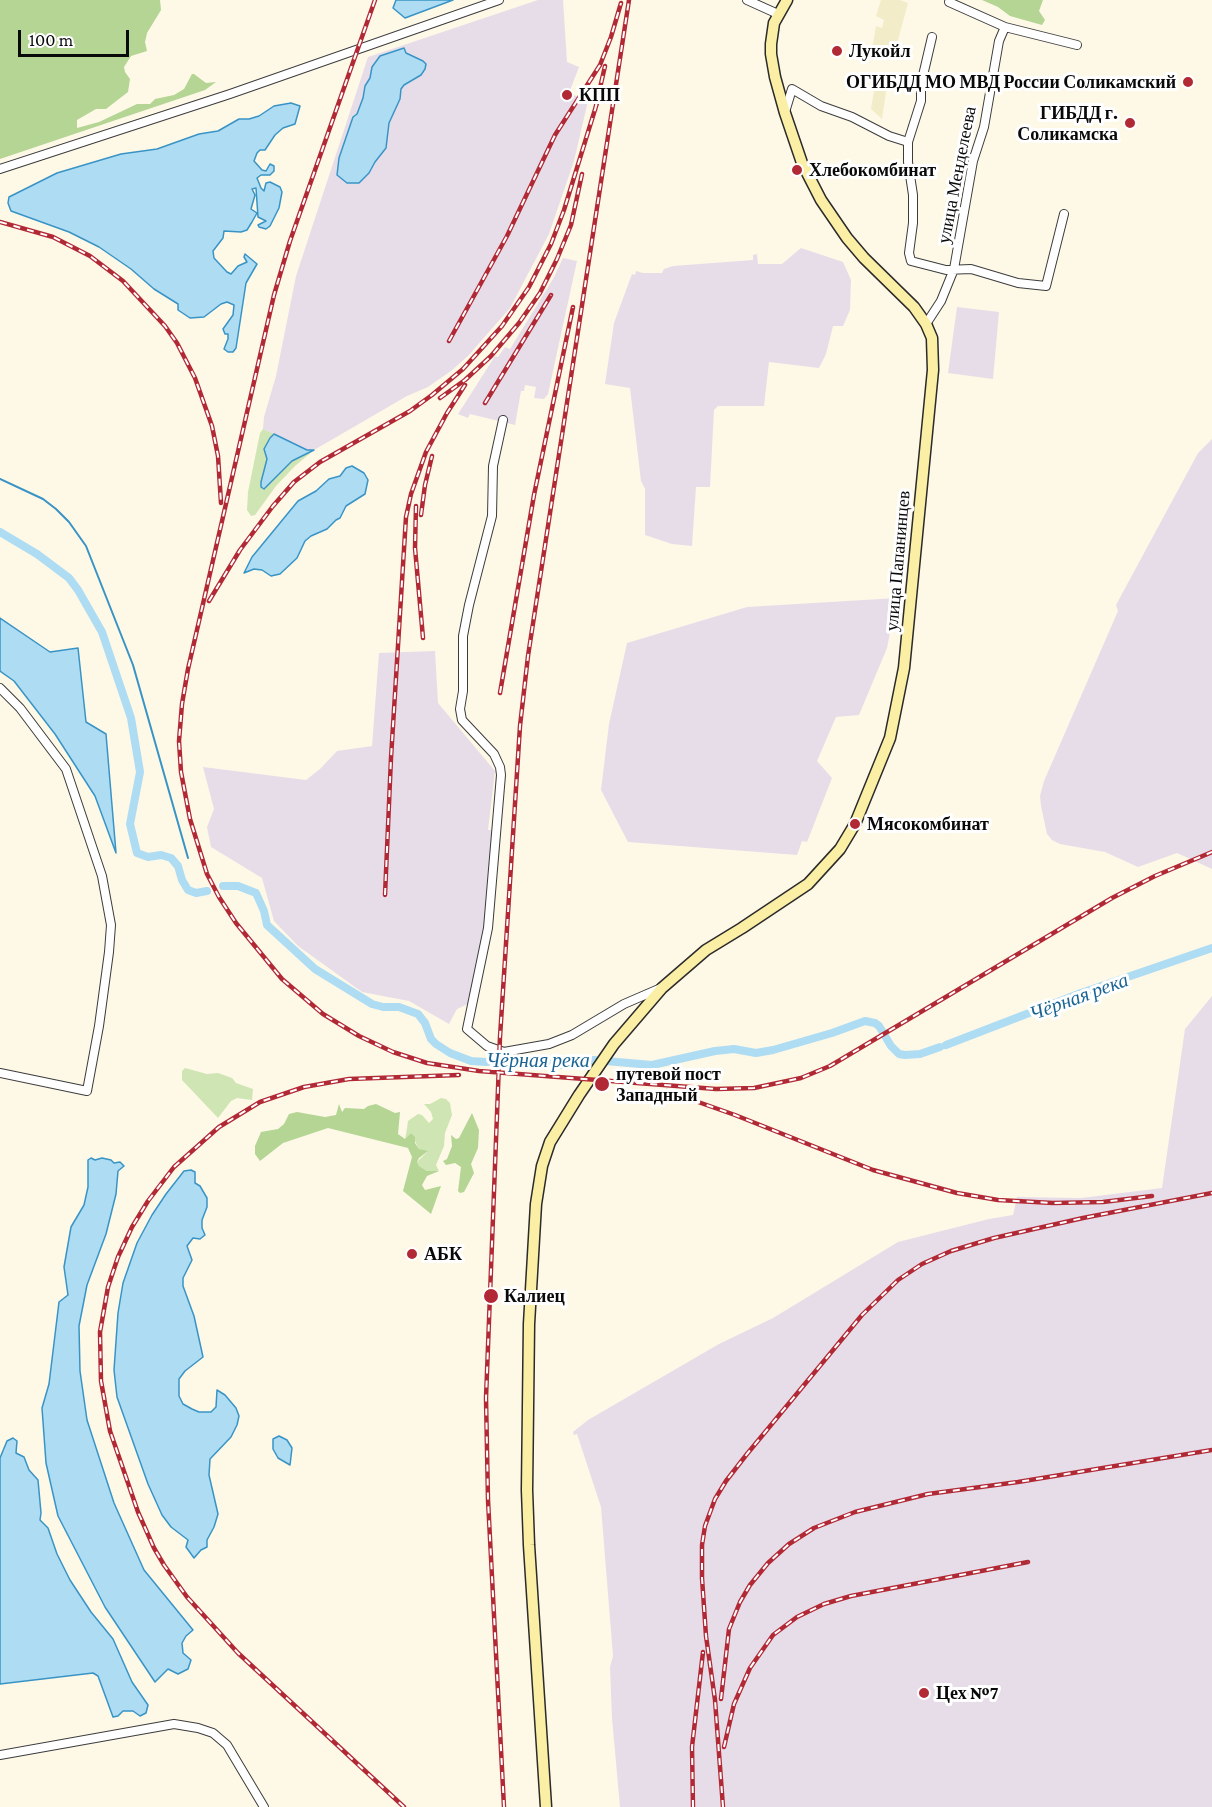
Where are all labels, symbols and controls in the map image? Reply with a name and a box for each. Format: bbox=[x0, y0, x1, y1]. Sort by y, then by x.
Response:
scale bar bbox=[21, 18, 132, 56]
text: 100 m bbox=[29, 30, 73, 50]
place label: Лукойл bbox=[849, 40, 911, 62]
marker: Лукойл bbox=[830, 44, 844, 58]
place label: ОГИБДД МО МВД России Соликамский bbox=[846, 71, 1176, 93]
marker: ОГИБДД МО МВД России Соликамский bbox=[1181, 75, 1195, 89]
place label: КПП bbox=[579, 84, 620, 106]
marker: КПП bbox=[560, 88, 574, 102]
place label: ГИБДД г. Соликамска bbox=[1017, 102, 1118, 144]
street label: улица Менделеева bbox=[933, 104, 981, 246]
marker: ГИБДД г. Соликамска bbox=[1123, 116, 1137, 130]
place label: Хлебокомбинат bbox=[809, 159, 936, 181]
marker: Хлебокомбинат bbox=[790, 163, 804, 177]
street label: улица Папанинцев bbox=[881, 490, 915, 632]
place label: Мясокомбинат bbox=[867, 813, 989, 835]
marker: Мясокомбинат bbox=[848, 817, 862, 831]
water label: Чёрная река bbox=[1026, 968, 1132, 1026]
water label: Чёрная река bbox=[486, 1049, 590, 1073]
place label: путевой пост Западный bbox=[616, 1063, 721, 1106]
marker: путевой пост Западный bbox=[593, 1075, 611, 1093]
place label: АБК bbox=[424, 1243, 462, 1265]
marker: АБК bbox=[405, 1247, 419, 1261]
place label: Калиец bbox=[504, 1285, 565, 1307]
marker: Калиец bbox=[482, 1287, 500, 1305]
place label: Цех №7 bbox=[936, 1682, 998, 1704]
marker: Цех №7 bbox=[917, 1686, 931, 1700]

